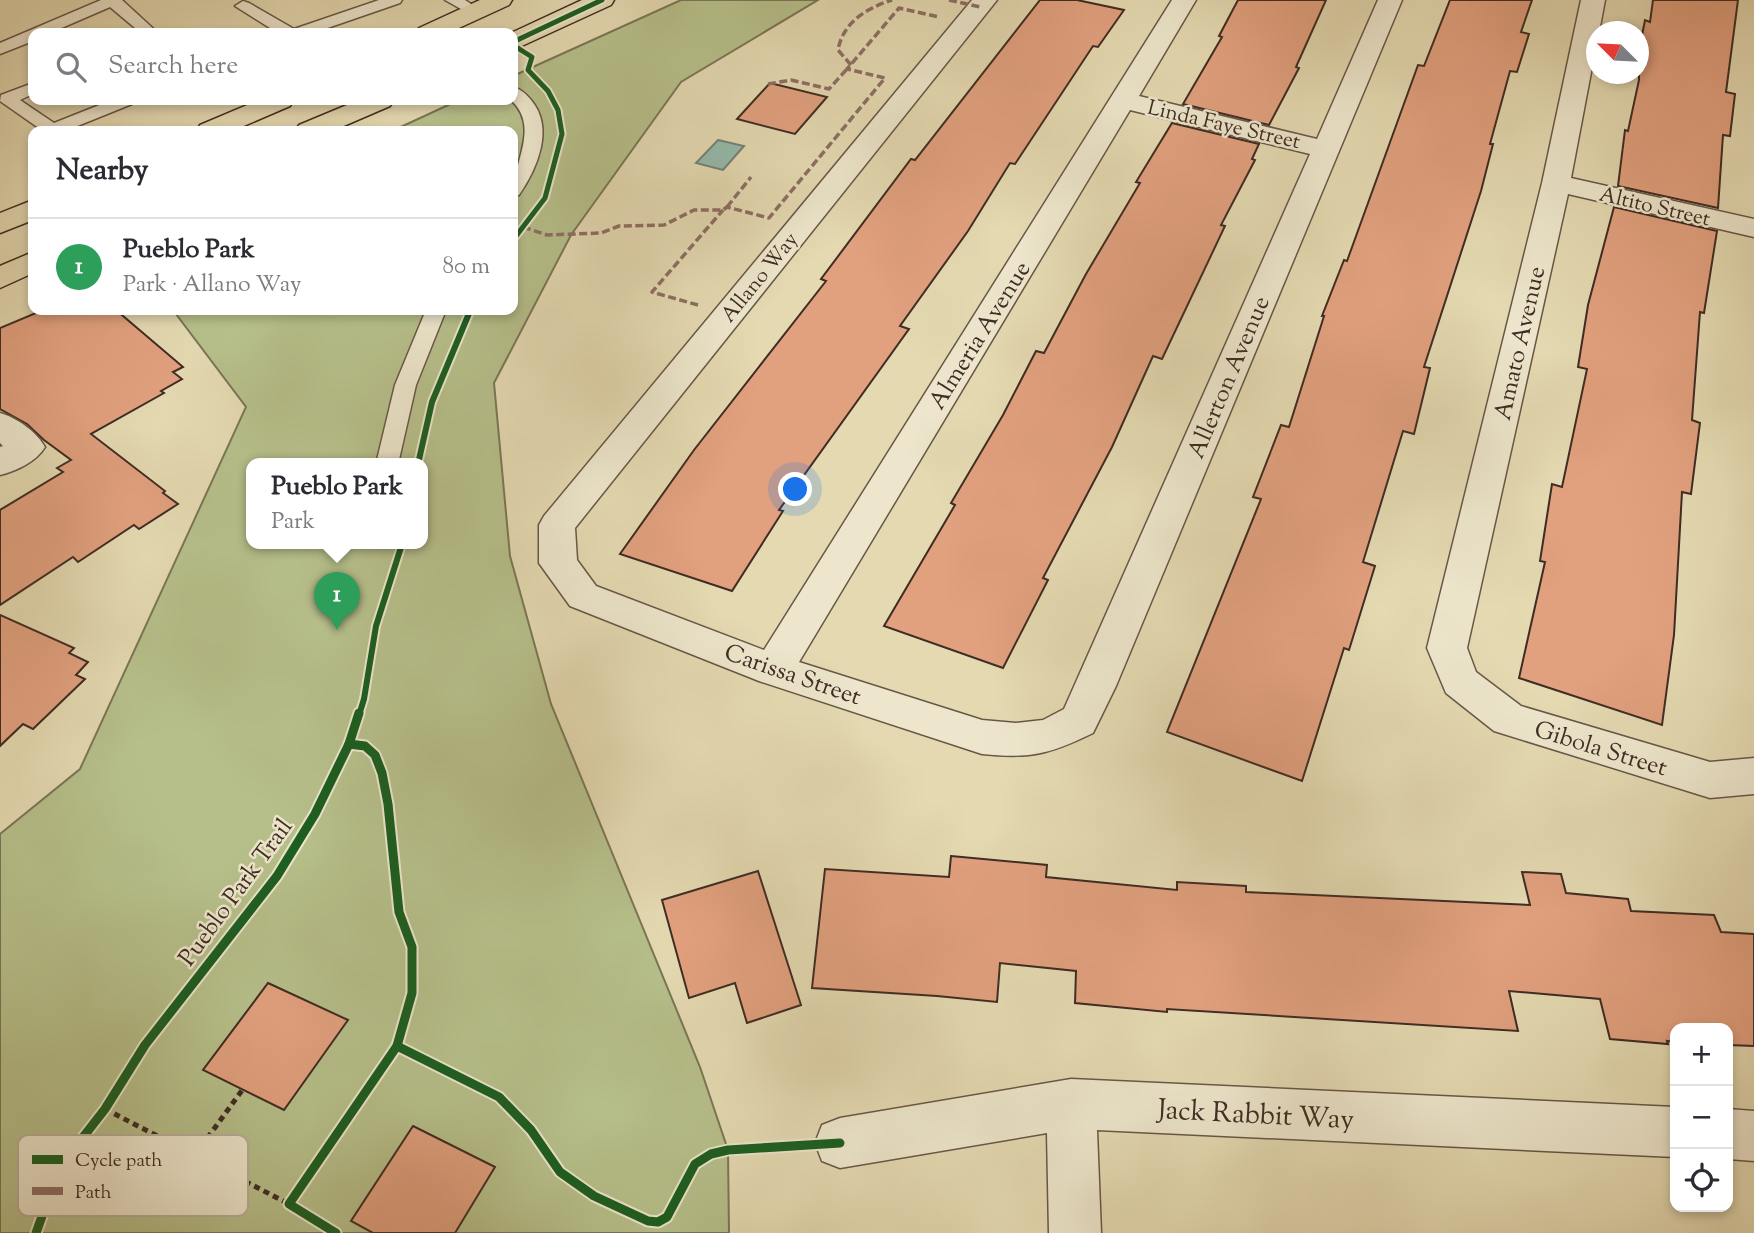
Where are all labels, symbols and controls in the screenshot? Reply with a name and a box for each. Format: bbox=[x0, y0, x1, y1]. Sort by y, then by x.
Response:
north arrow bbox=[1586, 21, 1649, 84]
search box bbox=[28, 28, 518, 105]
icon: search bbox=[52, 48, 90, 86]
text: Search here bbox=[108, 48, 238, 85]
street label: Linda Faye Street bbox=[1144, 94, 1303, 158]
text: Nearby bbox=[56, 150, 148, 193]
street label: Altito Street bbox=[1596, 181, 1713, 235]
street label: Allano Way bbox=[715, 226, 807, 330]
text: Pueblo Park bbox=[123, 232, 255, 269]
text: 1 bbox=[75, 251, 83, 284]
text: 80 m bbox=[442, 251, 490, 284]
street label: Almeria Avenue bbox=[921, 255, 1040, 417]
street label: Amato Avenue bbox=[1487, 263, 1555, 424]
text: Park · Allano Way bbox=[123, 269, 301, 302]
street label: Allerton Avenue bbox=[1180, 291, 1279, 464]
popup bbox=[246, 458, 428, 549]
text: Pueblo Park bbox=[271, 469, 403, 506]
your location bbox=[778, 472, 812, 506]
text: Park bbox=[271, 506, 315, 539]
pin: 1 bbox=[314, 572, 360, 630]
street label: Carissa Street bbox=[719, 637, 865, 715]
street label: Gibola Street bbox=[1530, 714, 1671, 786]
street label: Pueblo Park Trail bbox=[171, 812, 302, 974]
map controls bbox=[1670, 1023, 1733, 1212]
button: + bbox=[1670, 1023, 1733, 1086]
button: − bbox=[1670, 1086, 1733, 1149]
street label: Jack Rabbit Way bbox=[1155, 1091, 1355, 1141]
legend bbox=[18, 1135, 248, 1216]
text: Cycle path bbox=[75, 1148, 162, 1175]
button: locate bbox=[1670, 1149, 1733, 1212]
text: Path bbox=[75, 1180, 112, 1207]

